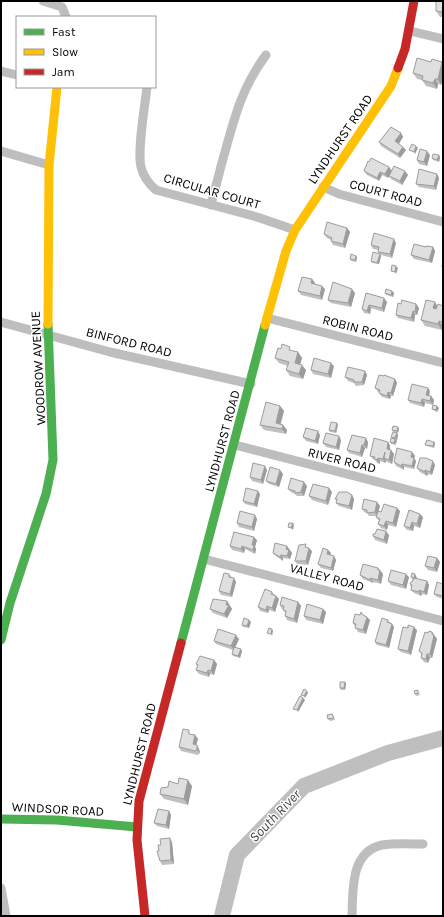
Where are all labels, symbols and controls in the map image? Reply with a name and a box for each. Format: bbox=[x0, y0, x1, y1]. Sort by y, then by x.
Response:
legend bbox=[16, 16, 156, 88]
text: Fast bbox=[52, 25, 76, 39]
text: Slow bbox=[52, 45, 78, 59]
text: Jam bbox=[52, 65, 75, 79]
street label: LYNDHURST ROAD bbox=[304, 91, 376, 187]
street label: CIRCULAR COURT bbox=[162, 170, 263, 212]
street label: COURT ROAD bbox=[348, 176, 424, 210]
street label: WOODROW AVENUE bbox=[28, 310, 48, 426]
street label: ROBIN ROAD bbox=[321, 312, 395, 344]
street label: BINFORD ROAD bbox=[85, 324, 173, 360]
street label: LYNDHURST ROAD bbox=[201, 388, 243, 494]
street label: RIVER ROAD bbox=[306, 444, 378, 476]
street label: VALLEY ROAD bbox=[288, 560, 366, 594]
street label: LYNDHURST ROAD bbox=[119, 701, 159, 807]
water label: South River bbox=[246, 785, 305, 846]
street label: WINDSOR ROAD bbox=[11, 799, 105, 819]

